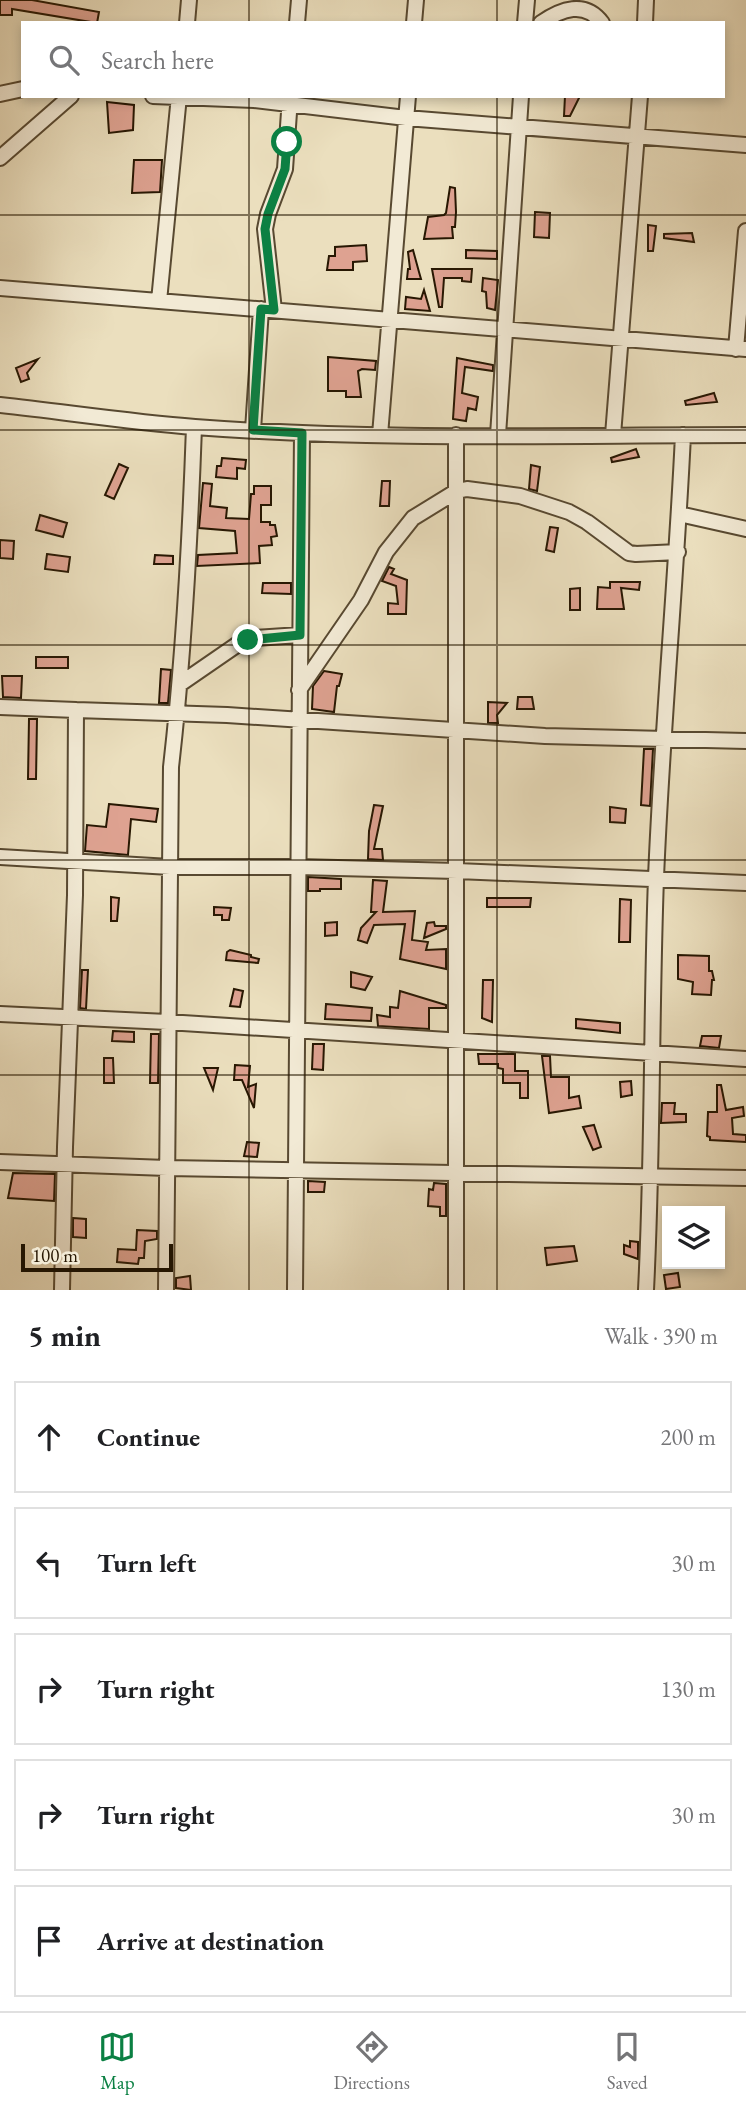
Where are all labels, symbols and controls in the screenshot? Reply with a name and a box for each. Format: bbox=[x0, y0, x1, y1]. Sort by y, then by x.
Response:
search box bbox=[21, 21, 725, 98]
icon: search bbox=[45, 41, 83, 79]
text: Search here bbox=[101, 43, 214, 77]
route start bbox=[271, 126, 302, 157]
route end bbox=[232, 624, 263, 655]
map controls bbox=[662, 1206, 725, 1269]
button: layers bbox=[662, 1206, 725, 1269]
scale bar bbox=[21, 1241, 173, 1273]
text: 100 m bbox=[32, 1243, 78, 1268]
text: 5 min bbox=[28, 1316, 101, 1355]
text: Walk · 390 m bbox=[604, 1321, 718, 1351]
icon: ahead bbox=[30, 1418, 68, 1456]
text: Continue bbox=[97, 1420, 200, 1454]
text: 200 m bbox=[660, 1422, 716, 1452]
icon: left bbox=[30, 1544, 68, 1582]
text: Turn left bbox=[97, 1546, 196, 1580]
text: 30 m bbox=[671, 1548, 716, 1578]
icon: right bbox=[30, 1670, 68, 1708]
text: Turn right bbox=[97, 1672, 215, 1706]
text: 130 m bbox=[660, 1674, 716, 1704]
icon: right bbox=[30, 1796, 68, 1834]
text: Turn right bbox=[97, 1798, 215, 1832]
text: 30 m bbox=[671, 1800, 716, 1830]
icon: arrive bbox=[30, 1922, 68, 1960]
text: Arrive at destination bbox=[97, 1924, 324, 1958]
tab: Map bbox=[98, 2028, 136, 2095]
tab: Directions bbox=[333, 2028, 410, 2095]
tab: Saved bbox=[607, 2028, 648, 2095]

